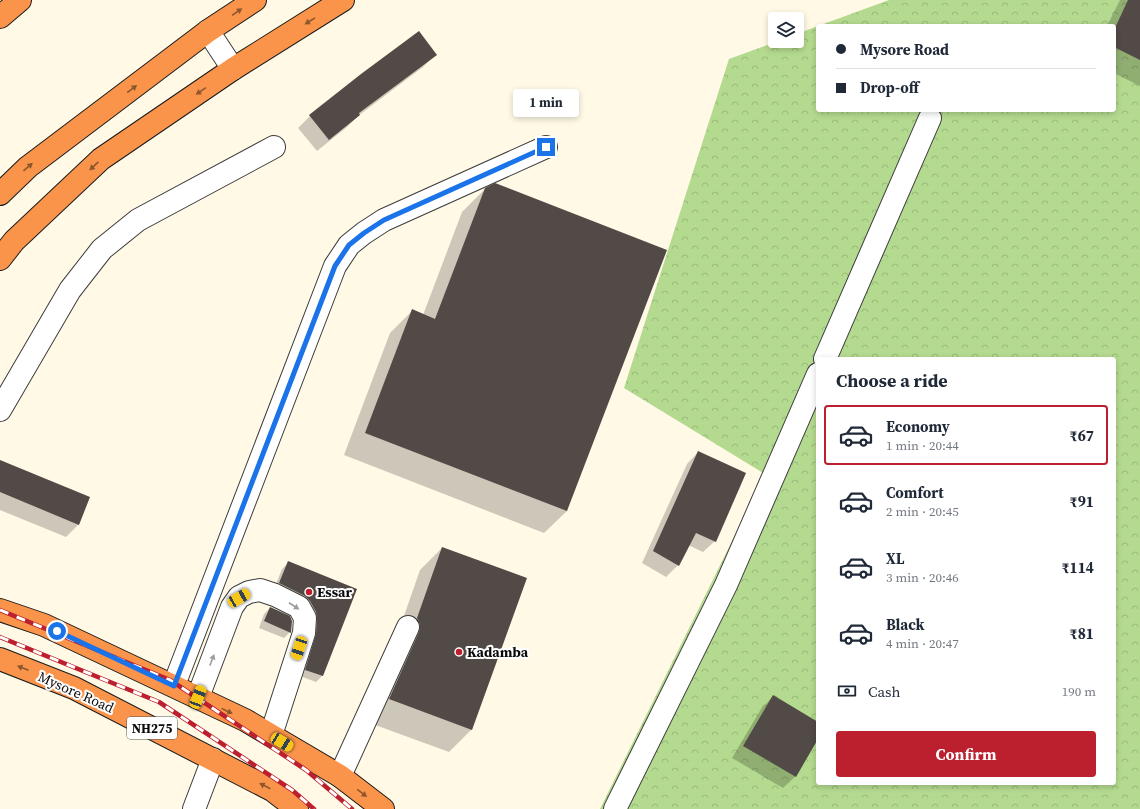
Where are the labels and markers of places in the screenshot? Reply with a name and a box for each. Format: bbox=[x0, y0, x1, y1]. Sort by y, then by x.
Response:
place label: Essar bbox=[317, 582, 352, 602]
marker: Essar bbox=[304, 587, 314, 597]
place label: Kadamba bbox=[467, 642, 529, 662]
marker: Kadamba bbox=[454, 647, 464, 657]

